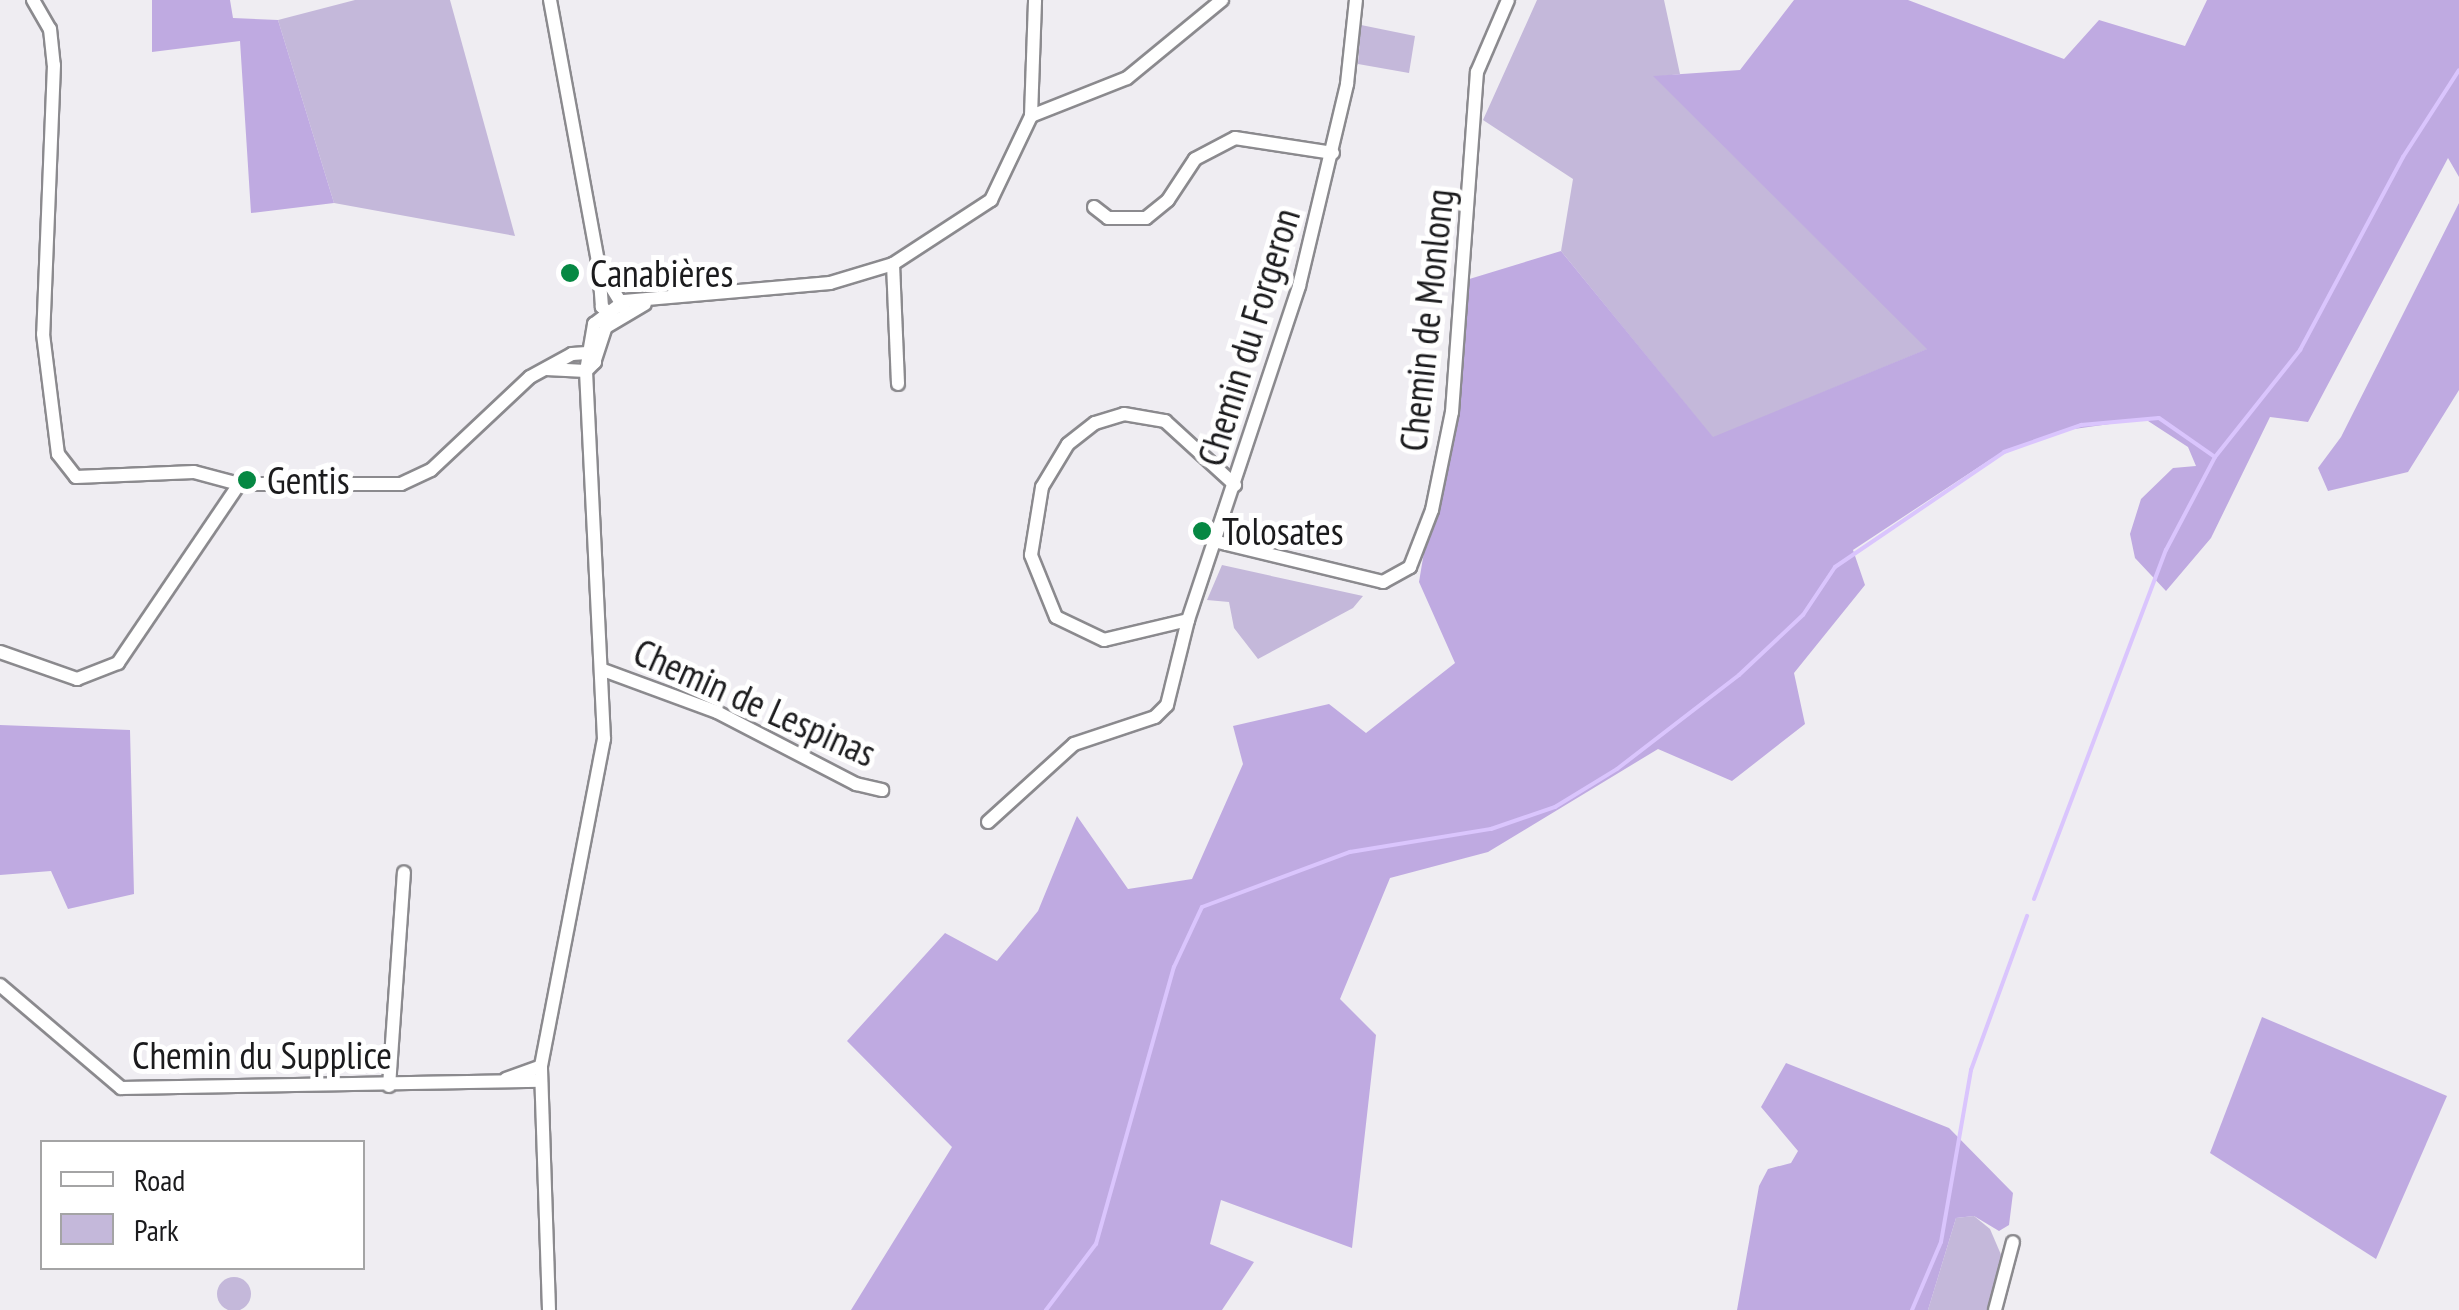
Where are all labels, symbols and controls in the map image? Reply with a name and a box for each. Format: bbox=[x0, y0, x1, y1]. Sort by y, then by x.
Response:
street label: Chemin de Monlong bbox=[1390, 187, 1462, 453]
street label: Chemin du Forgeron bbox=[1187, 203, 1309, 471]
place label: Canabières bbox=[590, 250, 733, 296]
marker: Canabières bbox=[559, 262, 581, 284]
place label: Gentis bbox=[267, 457, 350, 503]
marker: Gentis bbox=[236, 469, 258, 491]
place label: Tolosates bbox=[1222, 508, 1343, 554]
marker: Tolosates bbox=[1191, 520, 1213, 542]
street label: Chemin de Lespinas bbox=[627, 628, 883, 776]
street label: Chemin du Supplice bbox=[132, 1032, 392, 1078]
legend bbox=[40, 1140, 365, 1270]
text: Road bbox=[134, 1160, 185, 1199]
text: Park bbox=[134, 1210, 179, 1249]

